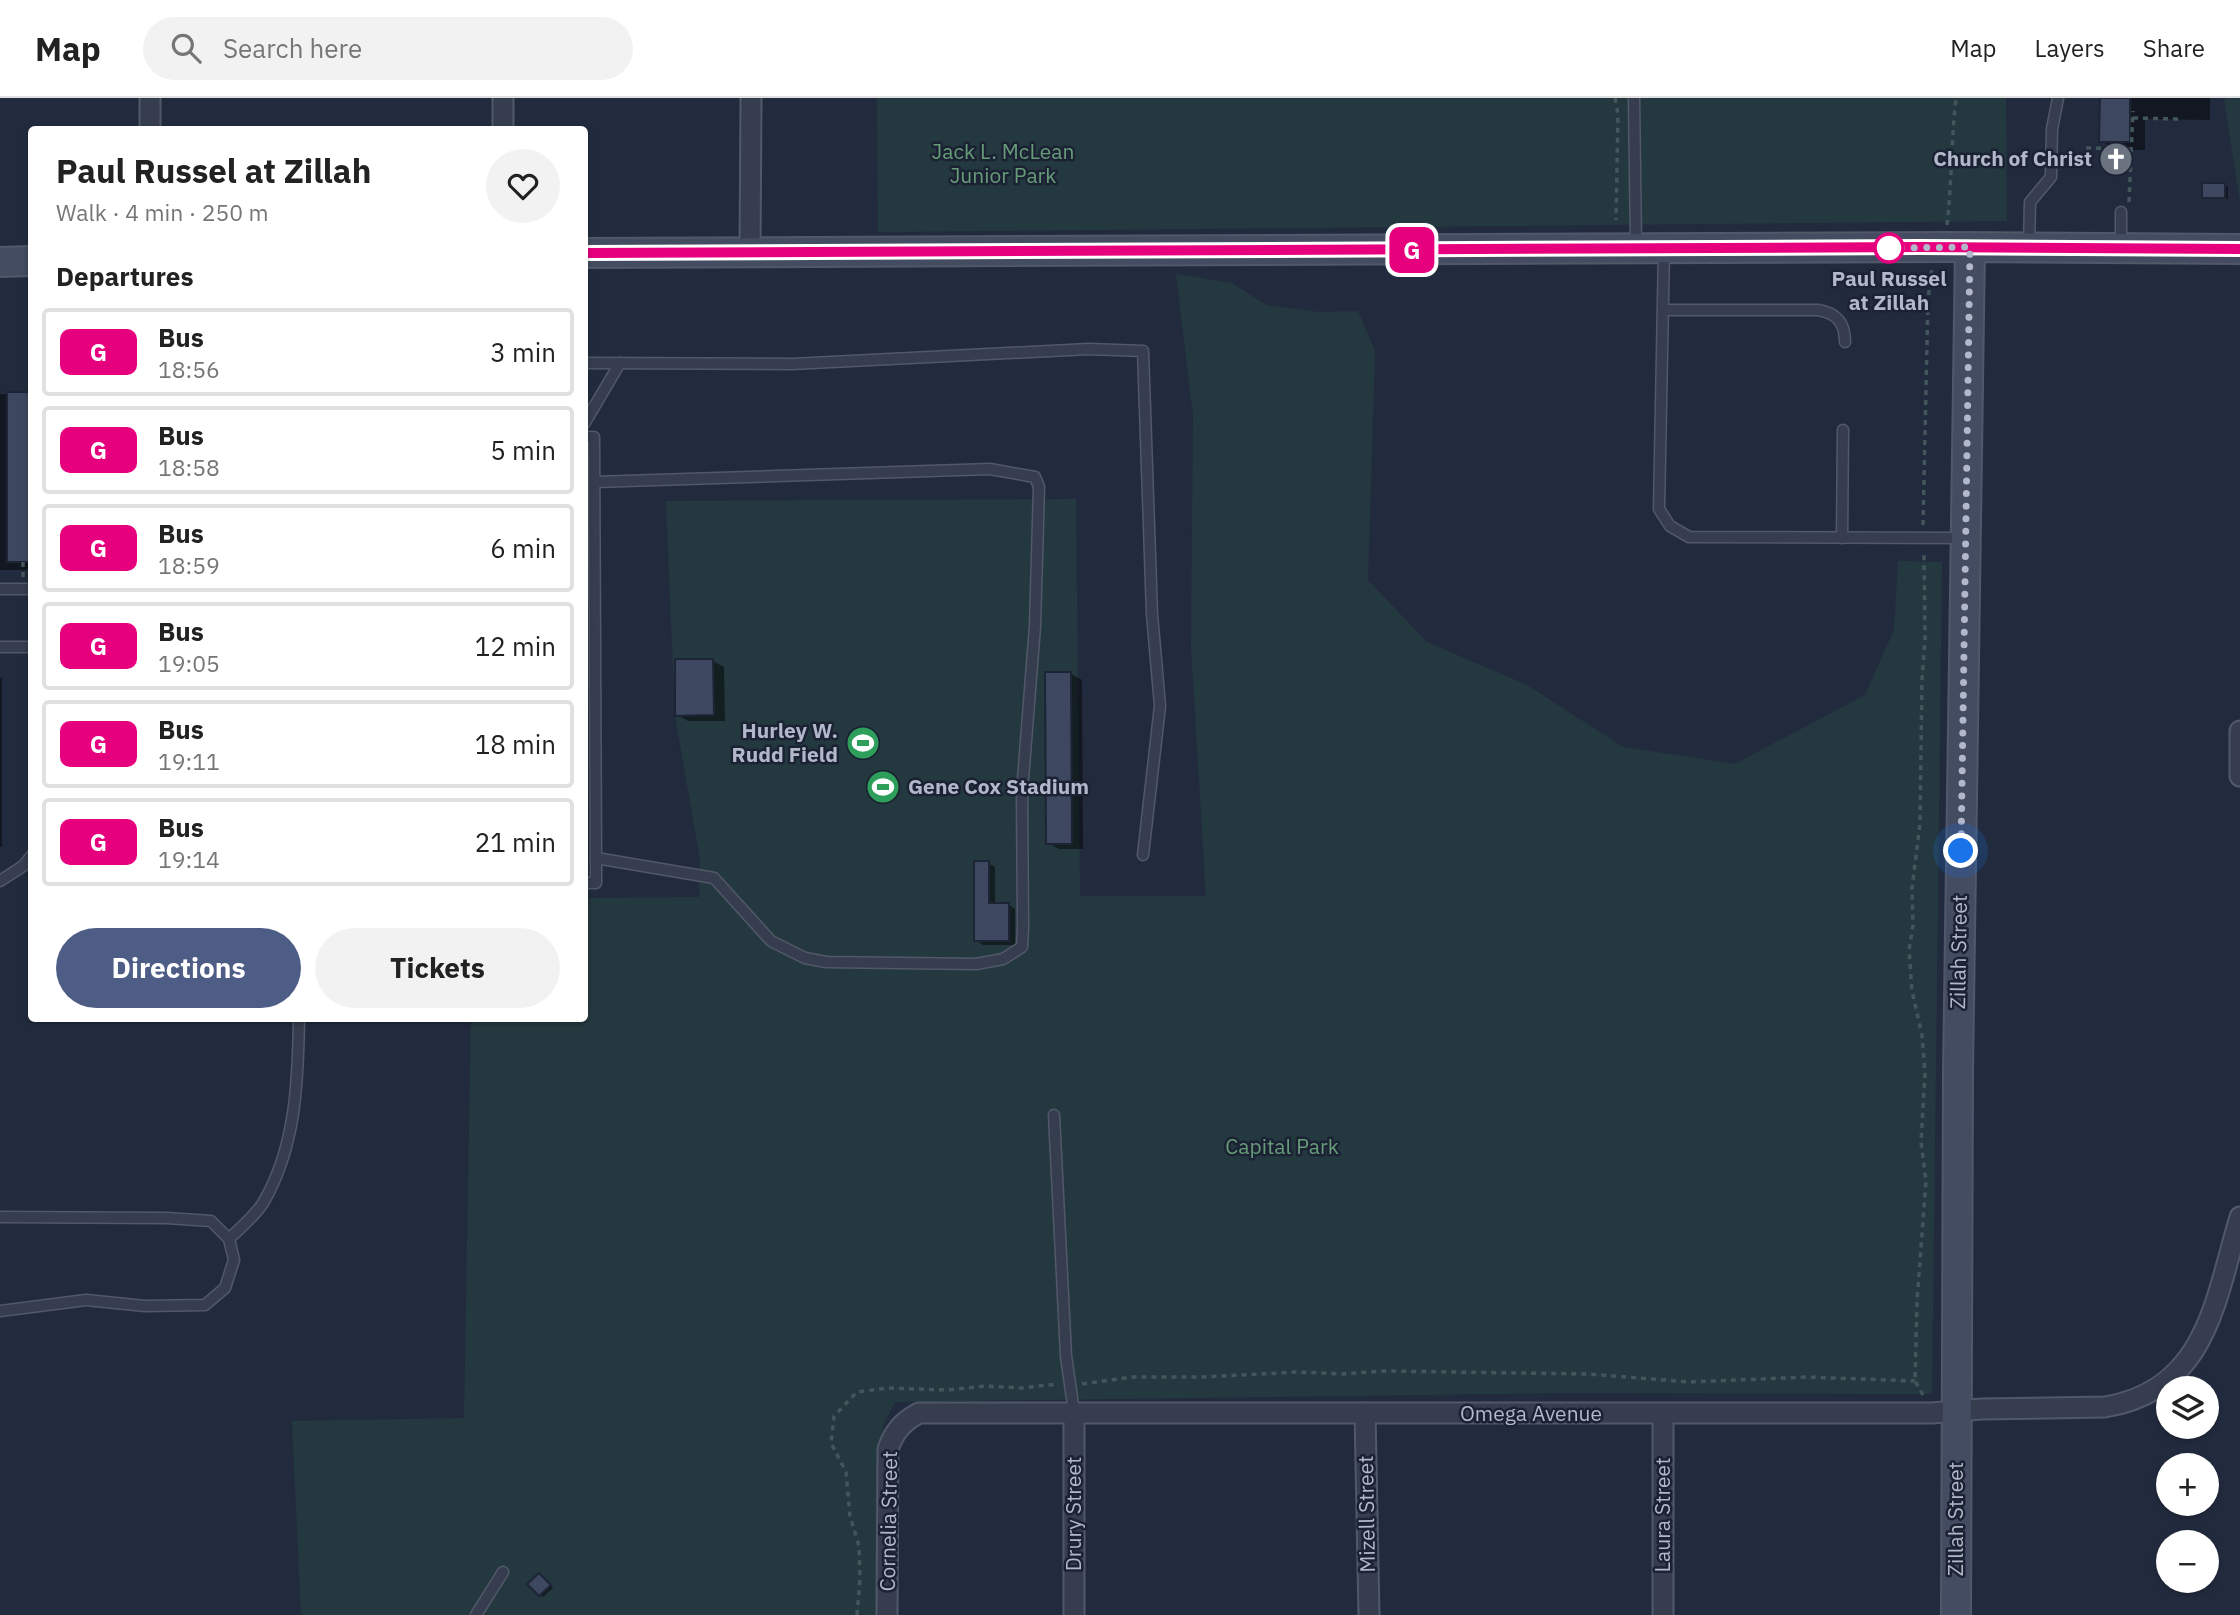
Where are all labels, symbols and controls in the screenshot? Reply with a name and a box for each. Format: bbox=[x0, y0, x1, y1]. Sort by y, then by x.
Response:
search box bbox=[143, 17, 633, 80]
text: Map bbox=[35, 27, 101, 70]
icon: search bbox=[167, 29, 205, 67]
text: Search here bbox=[223, 31, 362, 65]
text: Map bbox=[1950, 32, 1997, 64]
text: Layers bbox=[2035, 32, 2105, 64]
text: Share bbox=[2143, 32, 2205, 64]
park label: Jack L. McLean Junior Park bbox=[932, 137, 1074, 189]
church icon: Church of Christ bbox=[2097, 140, 2135, 178]
place label: Church of Christ bbox=[1933, 144, 2092, 172]
text: Paul Russel at Zillah bbox=[56, 149, 371, 192]
button: heart bbox=[486, 149, 560, 223]
text: Walk · 4 min · 250 m bbox=[56, 197, 269, 227]
line badge: G bbox=[1389, 227, 1435, 273]
marker: Paul Russel at Zillah bbox=[1874, 233, 1904, 263]
text: G bbox=[1403, 234, 1421, 266]
text: Departures bbox=[56, 259, 194, 293]
place label: Paul Russel at Zillah bbox=[1831, 264, 1947, 316]
text: Bus bbox=[158, 320, 204, 354]
text: 3 min bbox=[490, 335, 556, 369]
text: G bbox=[90, 336, 107, 368]
text: 18:56 bbox=[158, 354, 220, 384]
text: Bus bbox=[158, 418, 204, 452]
text: 5 min bbox=[490, 433, 556, 467]
text: G bbox=[90, 434, 107, 466]
text: 18:58 bbox=[158, 452, 220, 482]
text: Bus bbox=[158, 516, 204, 550]
text: 6 min bbox=[490, 531, 556, 565]
text: G bbox=[90, 532, 107, 564]
text: 18:59 bbox=[158, 550, 220, 580]
text: Bus bbox=[158, 614, 204, 648]
text: 12 min bbox=[475, 629, 556, 663]
text: G bbox=[90, 630, 107, 662]
text: 19:05 bbox=[158, 648, 220, 678]
text: Bus bbox=[158, 712, 204, 746]
place label: Hurley W. Rudd Field bbox=[732, 716, 838, 768]
sports icon: Hurley W. Rudd Field bbox=[844, 724, 882, 762]
text: 18 min bbox=[475, 727, 556, 761]
text: G bbox=[90, 728, 107, 760]
text: 19:11 bbox=[158, 746, 220, 776]
sports icon: Gene Cox Stadium bbox=[864, 768, 902, 806]
place label: Gene Cox Stadium bbox=[908, 772, 1089, 800]
text: Bus bbox=[158, 810, 204, 844]
text: 21 min bbox=[475, 825, 556, 859]
text: G bbox=[90, 826, 107, 858]
your location bbox=[1943, 833, 1978, 868]
text: 19:14 bbox=[158, 844, 220, 874]
street label: Zillah Street bbox=[1943, 895, 1973, 1009]
button: Directions bbox=[56, 928, 301, 1008]
button: Tickets bbox=[315, 928, 560, 1008]
park label: Capital Park bbox=[1225, 1132, 1339, 1160]
map controls bbox=[2156, 1376, 2219, 1593]
button: layers bbox=[2156, 1376, 2219, 1439]
street label: Omega Avenue bbox=[1460, 1399, 1602, 1427]
street label: Cornelia Street bbox=[873, 1450, 903, 1592]
button: + bbox=[2156, 1453, 2219, 1516]
street label: Mizell Street bbox=[1351, 1455, 1381, 1573]
street label: Drury Street bbox=[1059, 1457, 1087, 1571]
street label: Laura Street bbox=[1648, 1457, 1676, 1573]
street label: Zillah Street bbox=[1941, 1462, 1969, 1576]
button: − bbox=[2156, 1530, 2219, 1593]

